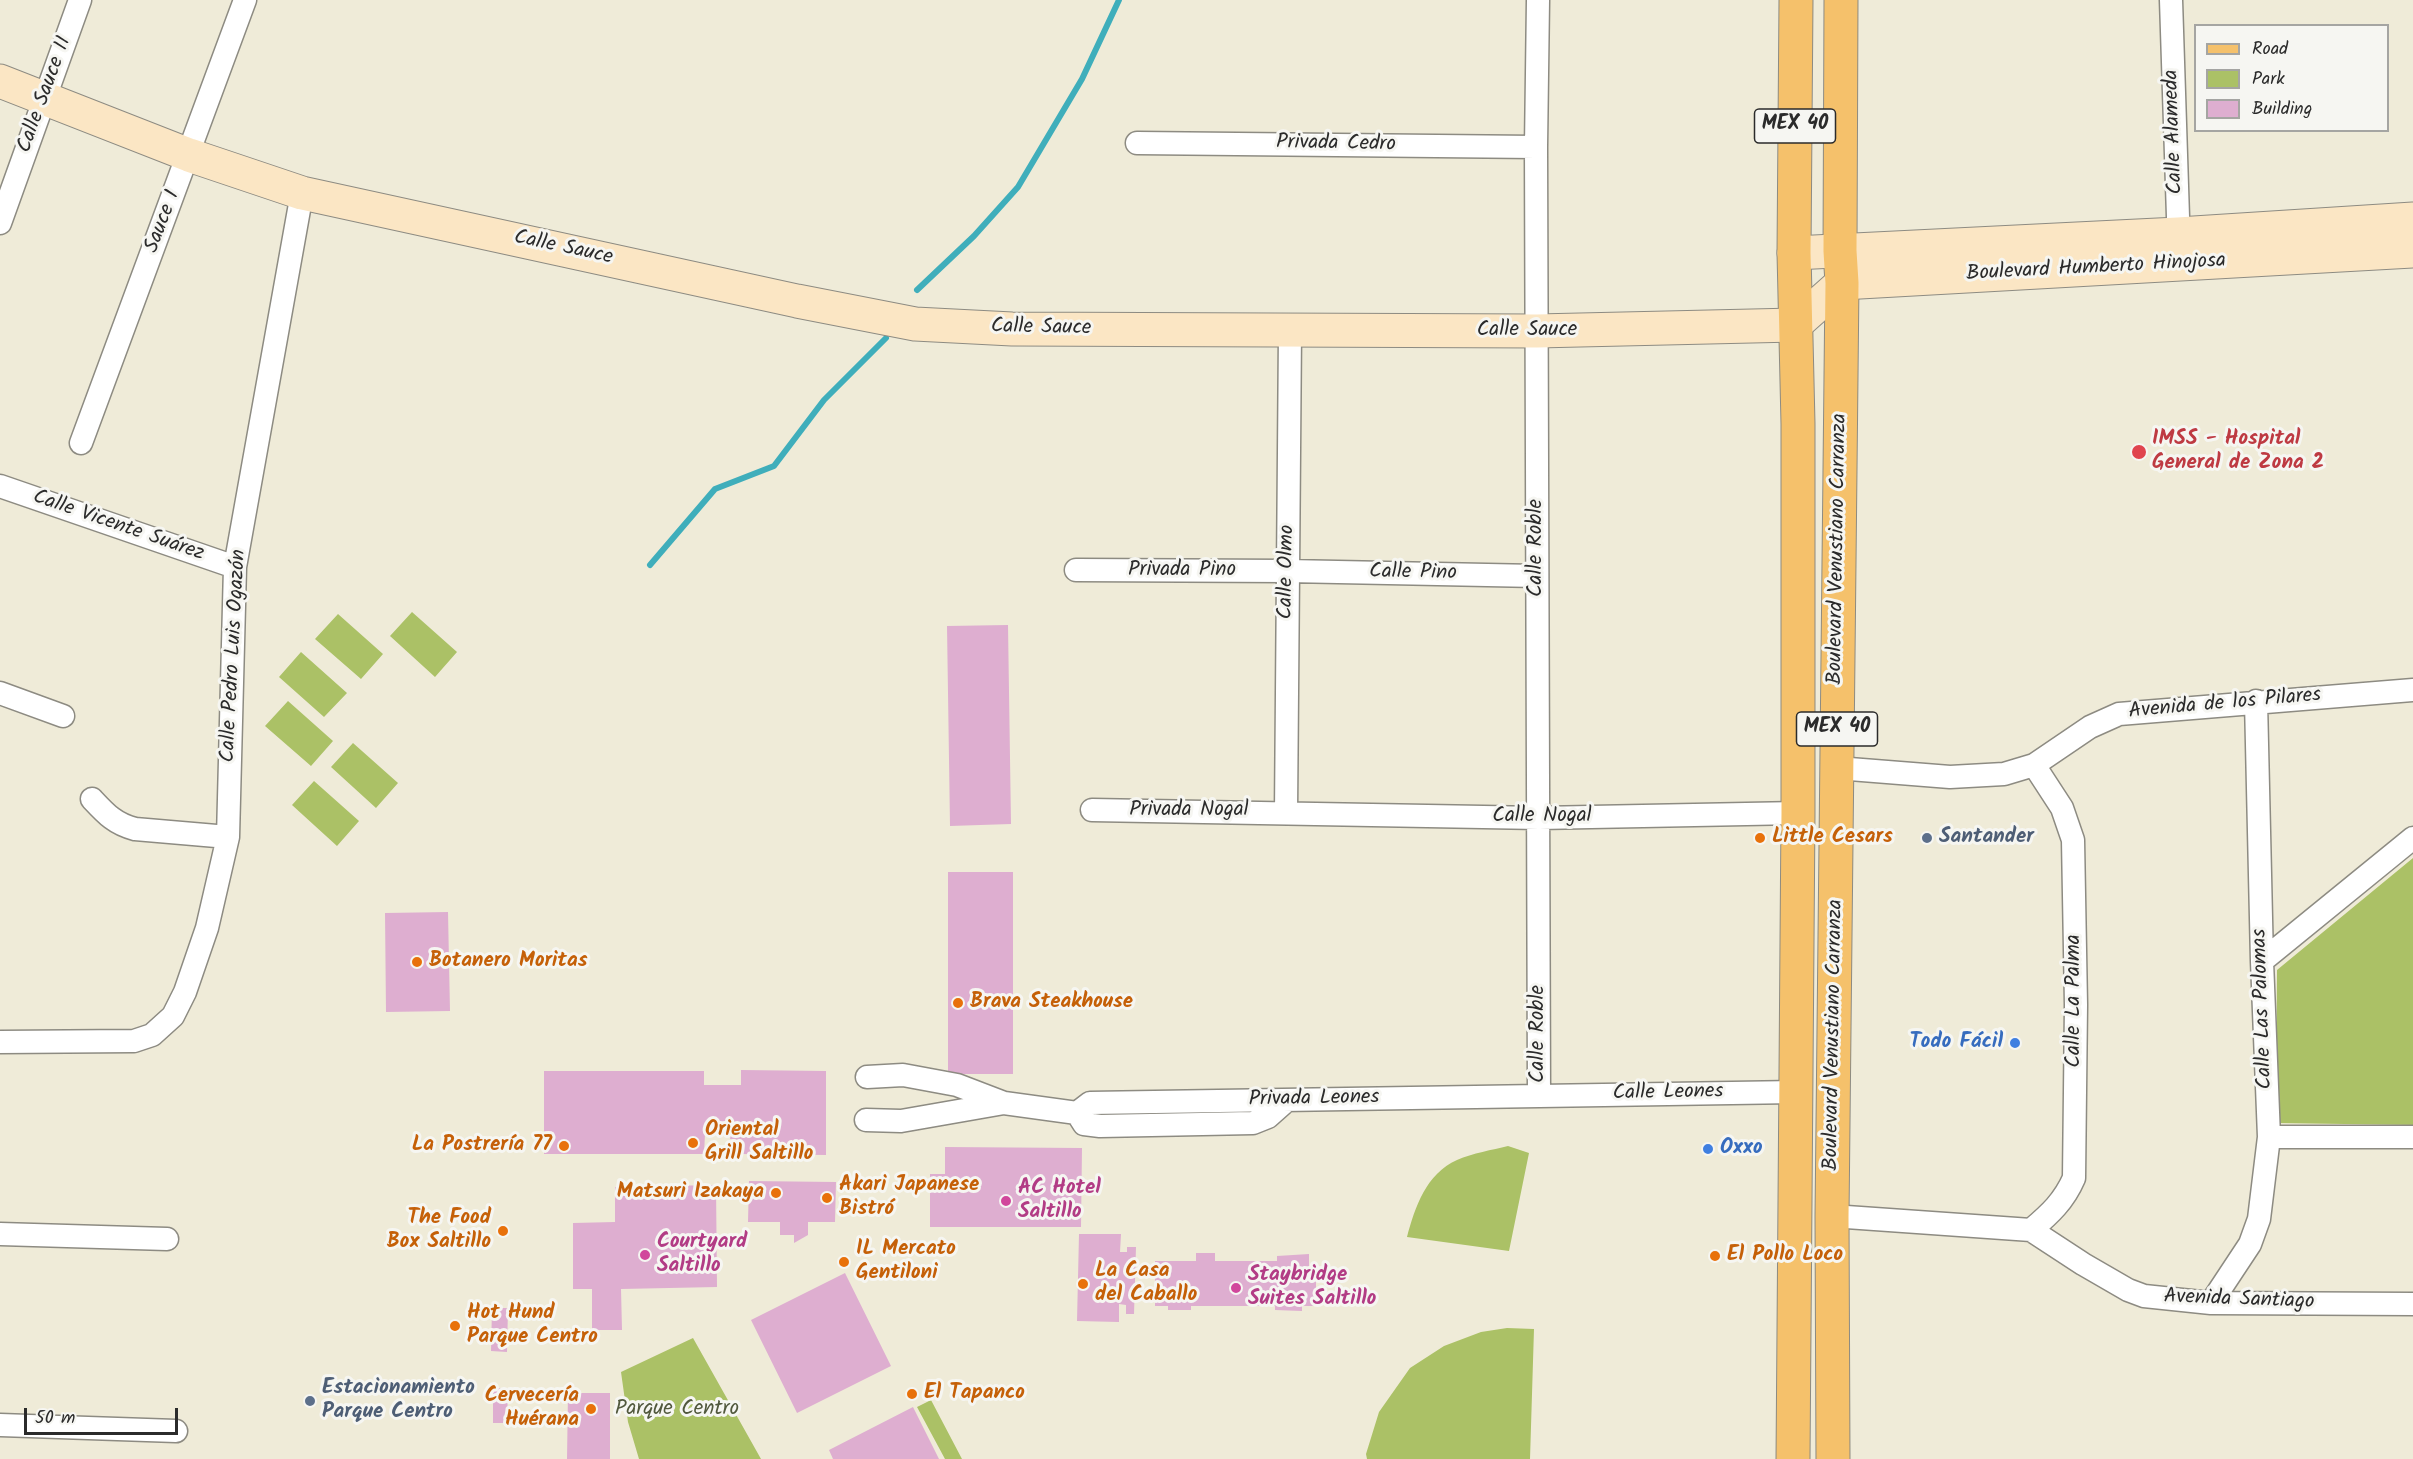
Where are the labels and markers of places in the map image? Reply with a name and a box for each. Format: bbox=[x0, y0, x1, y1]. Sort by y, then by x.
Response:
place label: IMSS - Hospital General de Zona 2 bbox=[2152, 427, 2324, 477]
marker: IMSS - Hospital General de Zona 2 bbox=[2130, 443, 2148, 461]
place label: Little Cesars bbox=[1772, 825, 1893, 851]
place label: Santander bbox=[1939, 825, 2034, 851]
marker: Little Cesars bbox=[1753, 831, 1767, 845]
marker: Santander bbox=[1920, 831, 1934, 845]
place label: Botanero Moritas bbox=[429, 949, 588, 975]
marker: Botanero Moritas bbox=[410, 955, 424, 969]
place label: Brava Steakhouse bbox=[970, 990, 1133, 1016]
marker: Brava Steakhouse bbox=[951, 996, 965, 1010]
place label: Todo Fácil bbox=[1909, 1030, 2003, 1056]
marker: Todo Fácil bbox=[2008, 1036, 2022, 1050]
place label: Oriental Grill Saltillo bbox=[705, 1118, 813, 1168]
place label: La Postrería 77 bbox=[412, 1133, 552, 1159]
marker: Oriental Grill Saltillo bbox=[686, 1136, 700, 1150]
place label: Oxxo bbox=[1720, 1136, 1762, 1162]
marker: La Postrería 77 bbox=[557, 1139, 571, 1153]
marker: Oxxo bbox=[1701, 1142, 1715, 1156]
place label: Akari Japanese Bistró bbox=[839, 1173, 979, 1223]
place label: AC Hotel Saltillo bbox=[1018, 1176, 1101, 1226]
place label: Matsuri Izakaya bbox=[617, 1180, 764, 1206]
marker: Matsuri Izakaya bbox=[769, 1186, 783, 1200]
marker: Akari Japanese Bistró bbox=[820, 1191, 834, 1205]
marker: AC Hotel Saltillo bbox=[999, 1194, 1013, 1208]
place label: The Food Box Saltillo bbox=[387, 1206, 491, 1256]
marker: The Food Box Saltillo bbox=[496, 1224, 510, 1238]
place label: Courtyard Saltillo bbox=[657, 1230, 747, 1280]
place label: IL Mercato Gentiloni bbox=[856, 1237, 956, 1287]
place label: El Pollo Loco bbox=[1727, 1243, 1843, 1269]
marker: Courtyard Saltillo bbox=[638, 1248, 652, 1262]
marker: El Pollo Loco bbox=[1708, 1249, 1722, 1263]
marker: IL Mercato Gentiloni bbox=[837, 1255, 851, 1269]
place label: La Casa del Caballo bbox=[1095, 1259, 1197, 1309]
place label: Staybridge Suites Saltillo bbox=[1248, 1263, 1376, 1313]
marker: La Casa del Caballo bbox=[1076, 1277, 1090, 1291]
marker: Staybridge Suites Saltillo bbox=[1229, 1281, 1243, 1295]
place label: Hot Hund Parque Centro bbox=[467, 1301, 598, 1351]
marker: Hot Hund Parque Centro bbox=[448, 1319, 462, 1333]
place label: Estacionamiento Parque Centro bbox=[322, 1376, 475, 1426]
place label: El Tapanco bbox=[924, 1381, 1025, 1407]
place label: Cervecería Huérana bbox=[485, 1384, 579, 1434]
marker: El Tapanco bbox=[905, 1387, 919, 1401]
marker: Estacionamiento Parque Centro bbox=[303, 1394, 317, 1408]
marker: Cervecería Huérana bbox=[584, 1402, 598, 1416]

